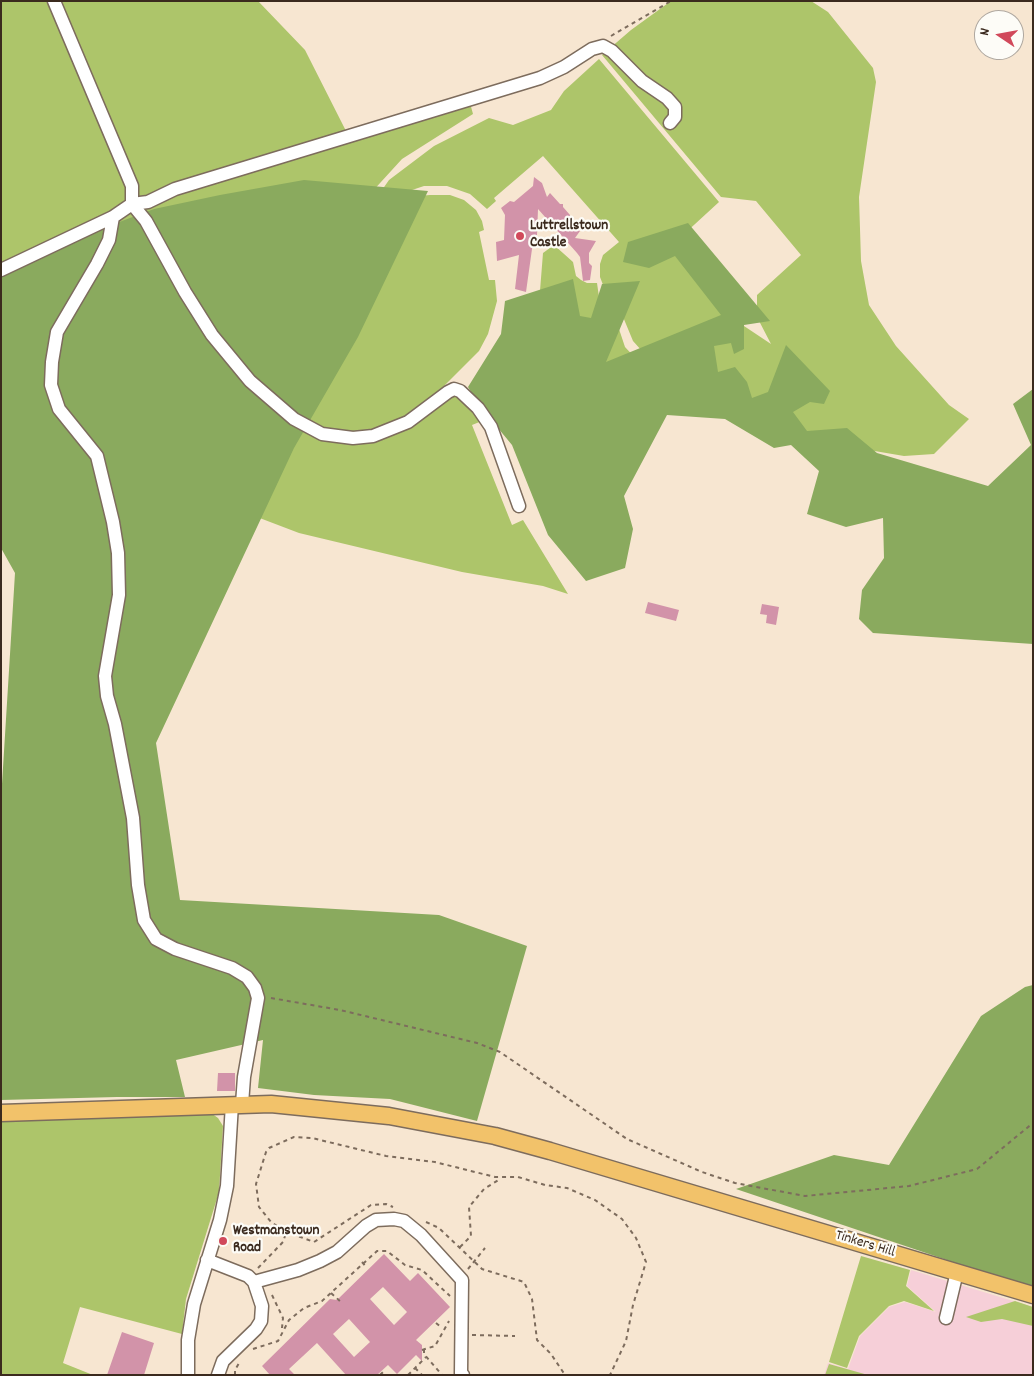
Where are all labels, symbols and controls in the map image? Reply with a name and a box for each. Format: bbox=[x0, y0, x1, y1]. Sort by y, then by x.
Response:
north arrow bbox=[974, 10, 1024, 60]
text: N bbox=[975, 27, 996, 38]
place label: Luttrellstown Castle bbox=[530, 218, 608, 253]
marker: Luttrellstown Castle bbox=[514, 230, 526, 242]
place label: Westmanstown Road bbox=[233, 1223, 319, 1258]
street label: Tinkers Hill bbox=[833, 1227, 897, 1263]
marker: Westmanstown Road bbox=[217, 1235, 229, 1247]

